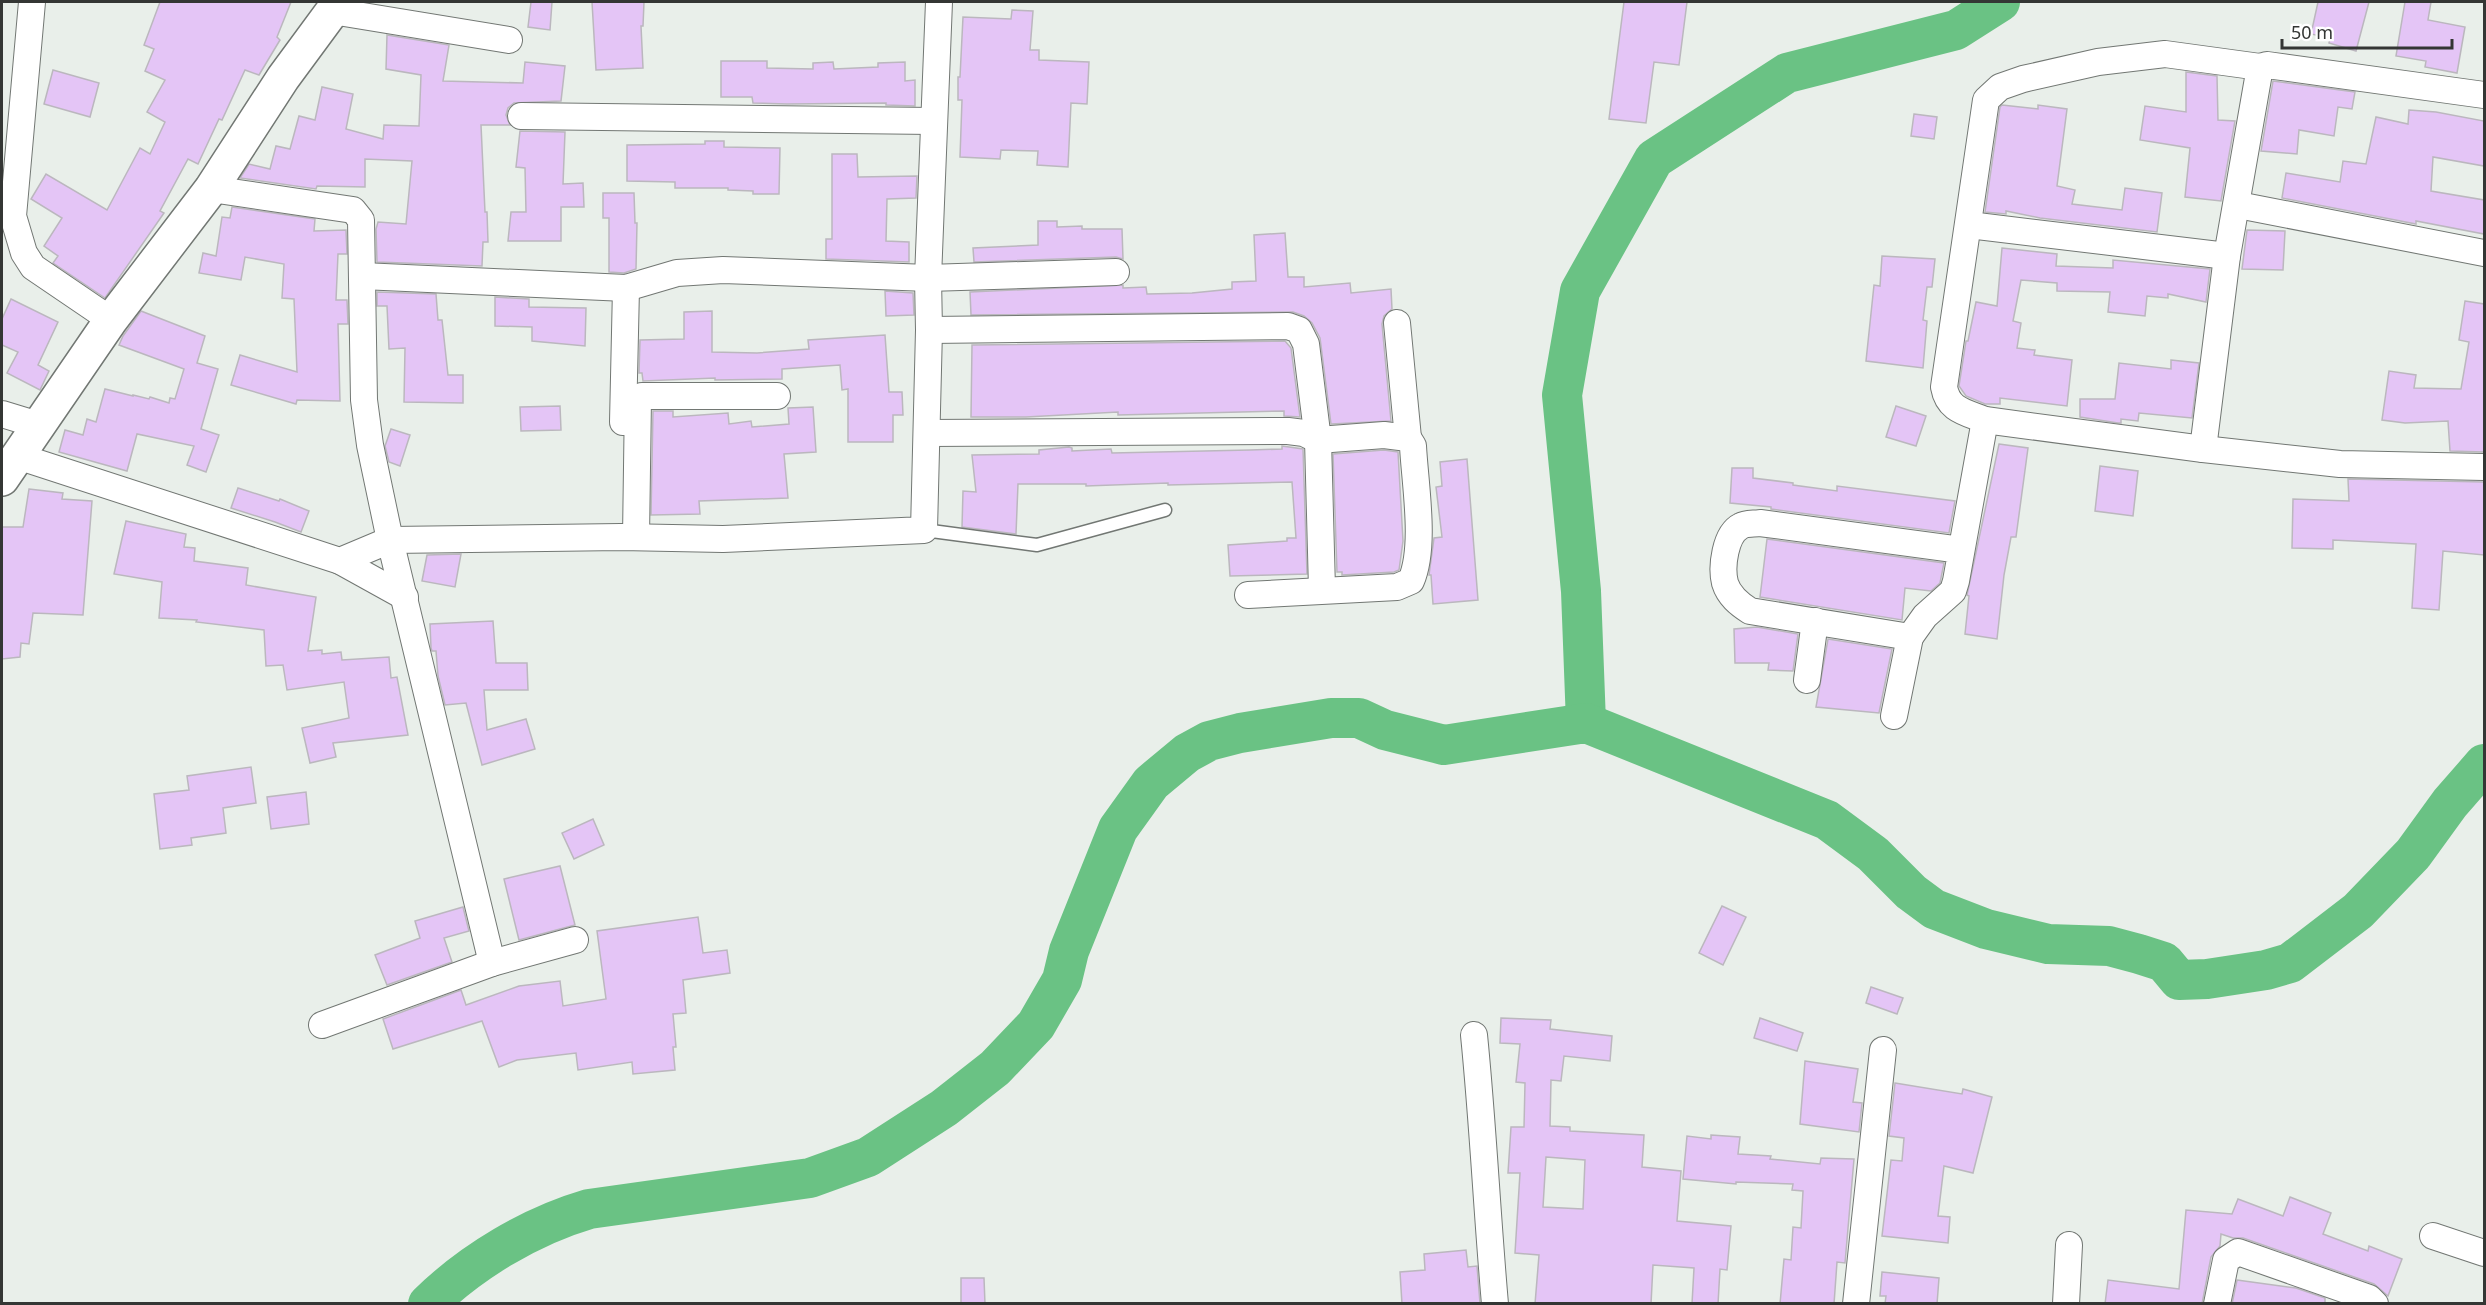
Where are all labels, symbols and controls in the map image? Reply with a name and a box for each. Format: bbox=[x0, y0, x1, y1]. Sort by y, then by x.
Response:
scale bar bbox=[2282, 12, 2452, 50]
text: 50 m bbox=[2291, 20, 2333, 44]

